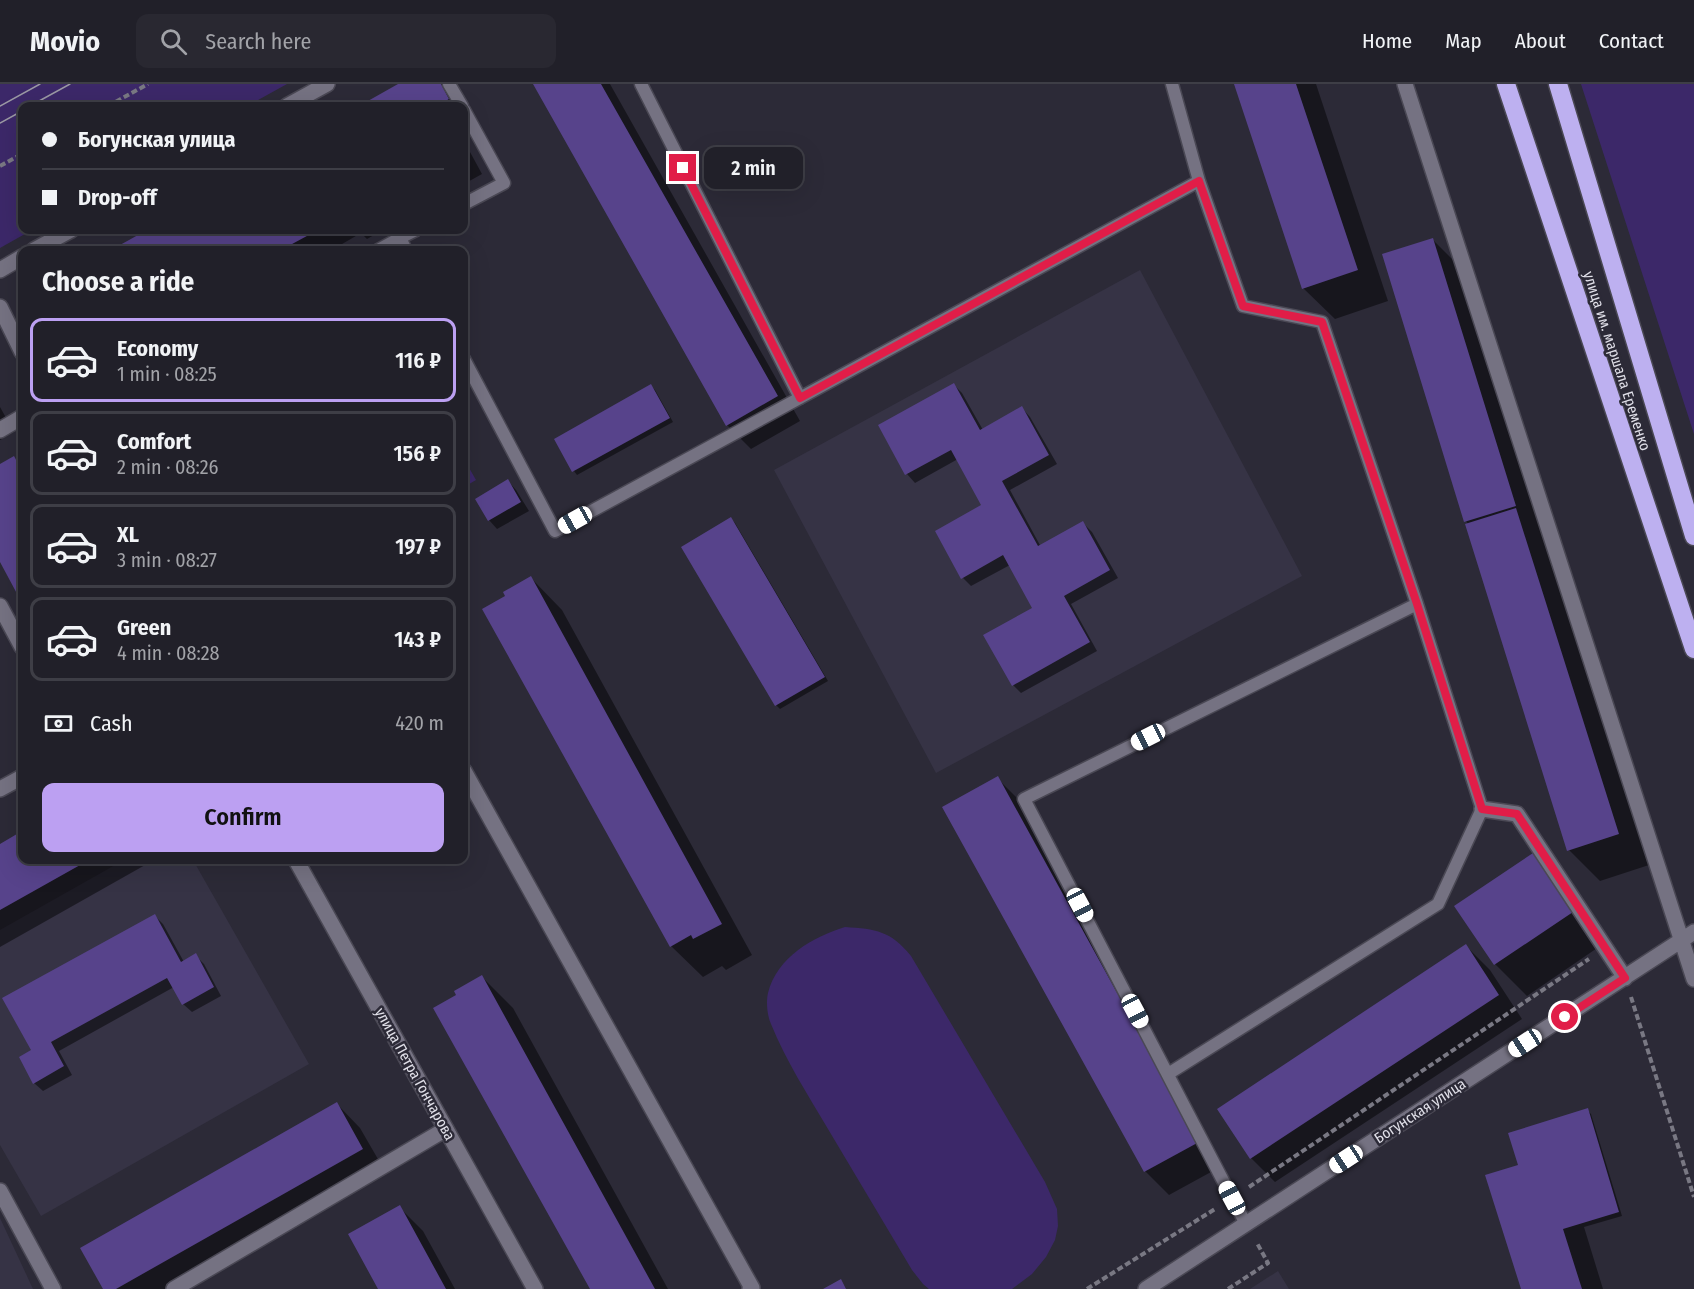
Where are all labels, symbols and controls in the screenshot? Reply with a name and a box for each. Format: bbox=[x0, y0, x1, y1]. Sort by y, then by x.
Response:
search box bbox=[136, 14, 556, 68]
text: Movio bbox=[30, 25, 100, 58]
icon: search bbox=[157, 25, 190, 58]
text: Search here bbox=[205, 28, 311, 55]
text: Home bbox=[1362, 28, 1412, 54]
text: Map bbox=[1445, 28, 1482, 54]
text: About bbox=[1515, 28, 1566, 54]
text: Contact bbox=[1599, 28, 1664, 54]
text: Богунская улица bbox=[78, 126, 235, 153]
callout: 2 min bbox=[704, 147, 803, 189]
route end bbox=[669, 154, 696, 181]
text: 2 min bbox=[731, 156, 776, 180]
text: Drop-off bbox=[78, 184, 157, 211]
text: Choose a ride bbox=[42, 266, 194, 298]
street label: улица им. маршала Еременко bbox=[1579, 269, 1655, 453]
icon: car bbox=[45, 333, 99, 387]
text: Economy bbox=[117, 335, 198, 362]
text: 116 ₽ bbox=[395, 347, 441, 374]
text: 1 min · 08:25 bbox=[117, 362, 217, 386]
icon: car bbox=[45, 426, 99, 480]
text: Comfort bbox=[117, 428, 191, 455]
text: 156 ₽ bbox=[393, 440, 441, 467]
text: 2 min · 08:26 bbox=[117, 455, 219, 479]
car bbox=[555, 503, 595, 537]
icon: car bbox=[45, 519, 99, 573]
text: XL bbox=[117, 521, 139, 548]
text: 197 ₽ bbox=[395, 533, 441, 560]
text: 3 min · 08:27 bbox=[117, 548, 217, 572]
icon: car bbox=[45, 612, 99, 666]
text: Green bbox=[117, 614, 171, 641]
text: 143 ₽ bbox=[394, 626, 441, 653]
text: 4 min · 08:28 bbox=[117, 641, 219, 665]
icon: cash bbox=[42, 707, 75, 740]
text: Cash bbox=[90, 710, 133, 737]
text: 420 m bbox=[395, 711, 444, 735]
car bbox=[1128, 721, 1168, 753]
button: Confirm bbox=[42, 783, 444, 852]
car bbox=[1064, 885, 1096, 925]
car bbox=[1119, 991, 1151, 1031]
route start bbox=[1551, 1003, 1578, 1030]
street label: улица Петра Гончарова bbox=[371, 1005, 459, 1143]
car bbox=[1505, 1026, 1545, 1060]
street label: Богунская улица bbox=[1371, 1075, 1469, 1147]
car bbox=[1326, 1142, 1366, 1176]
car bbox=[1216, 1178, 1248, 1218]

